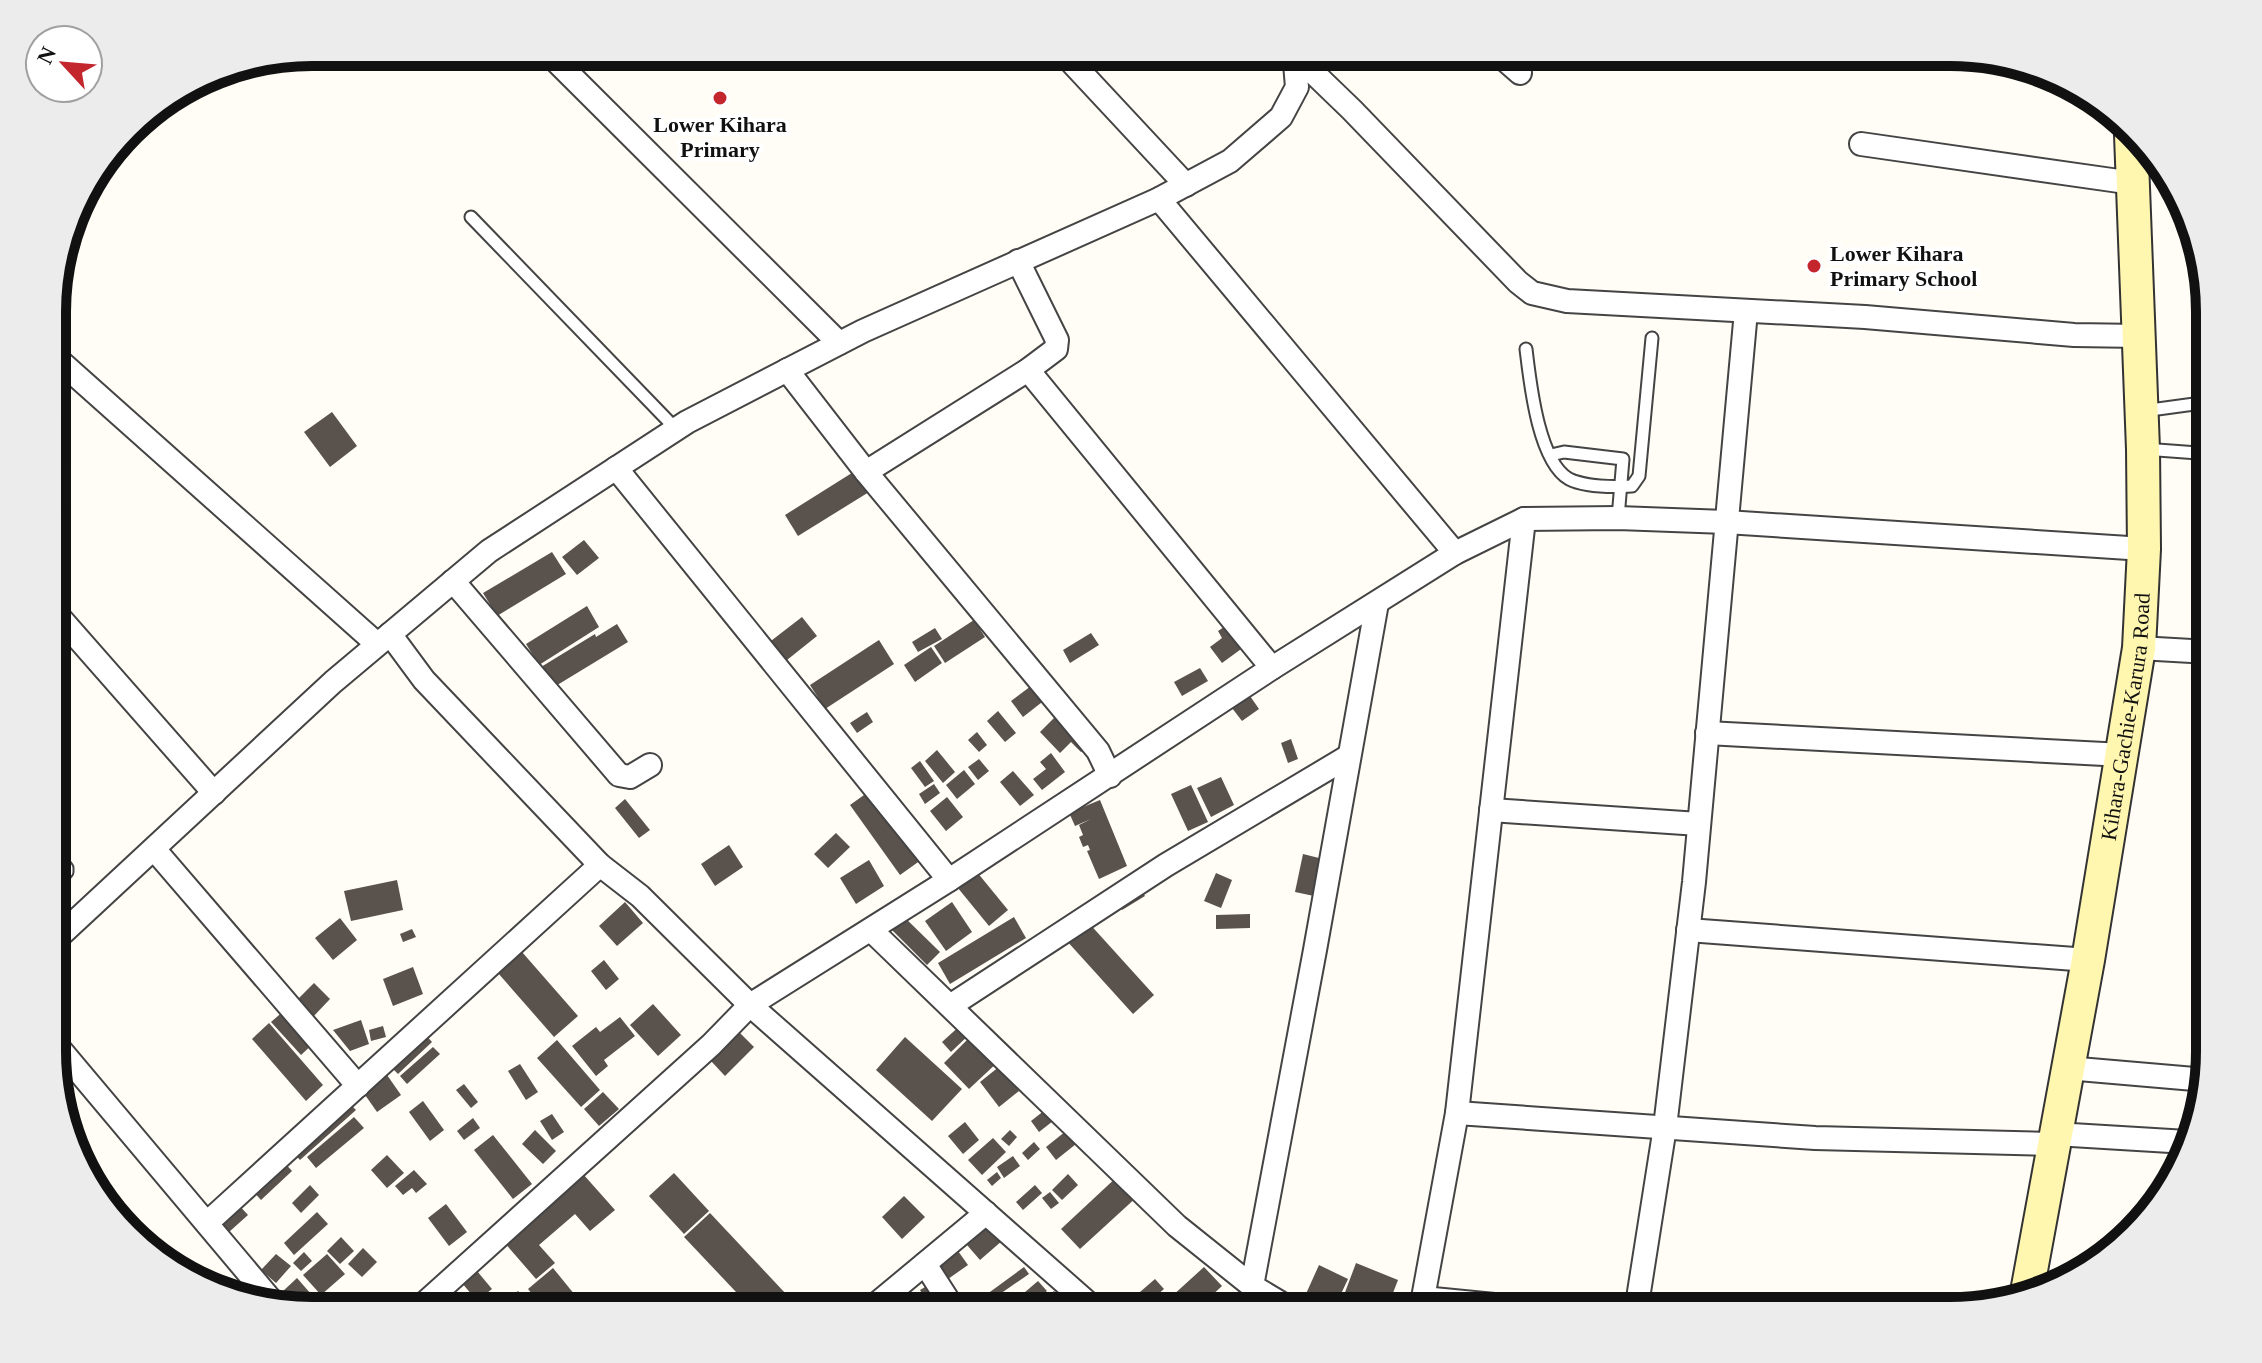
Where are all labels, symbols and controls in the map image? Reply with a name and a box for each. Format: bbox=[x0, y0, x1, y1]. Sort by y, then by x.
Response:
north arrow bbox=[24, 24, 104, 104]
text: N bbox=[32, 43, 61, 68]
marker: Lower Kihara Primary bbox=[711, 89, 729, 107]
place label: Lower Kihara Primary bbox=[653, 112, 787, 162]
place label: Lower Kihara Primary School bbox=[1830, 241, 1977, 291]
marker: Lower Kihara Primary School bbox=[1805, 257, 1823, 275]
street label: Kihara-Gachie-Karura Road bbox=[2096, 592, 2155, 842]

